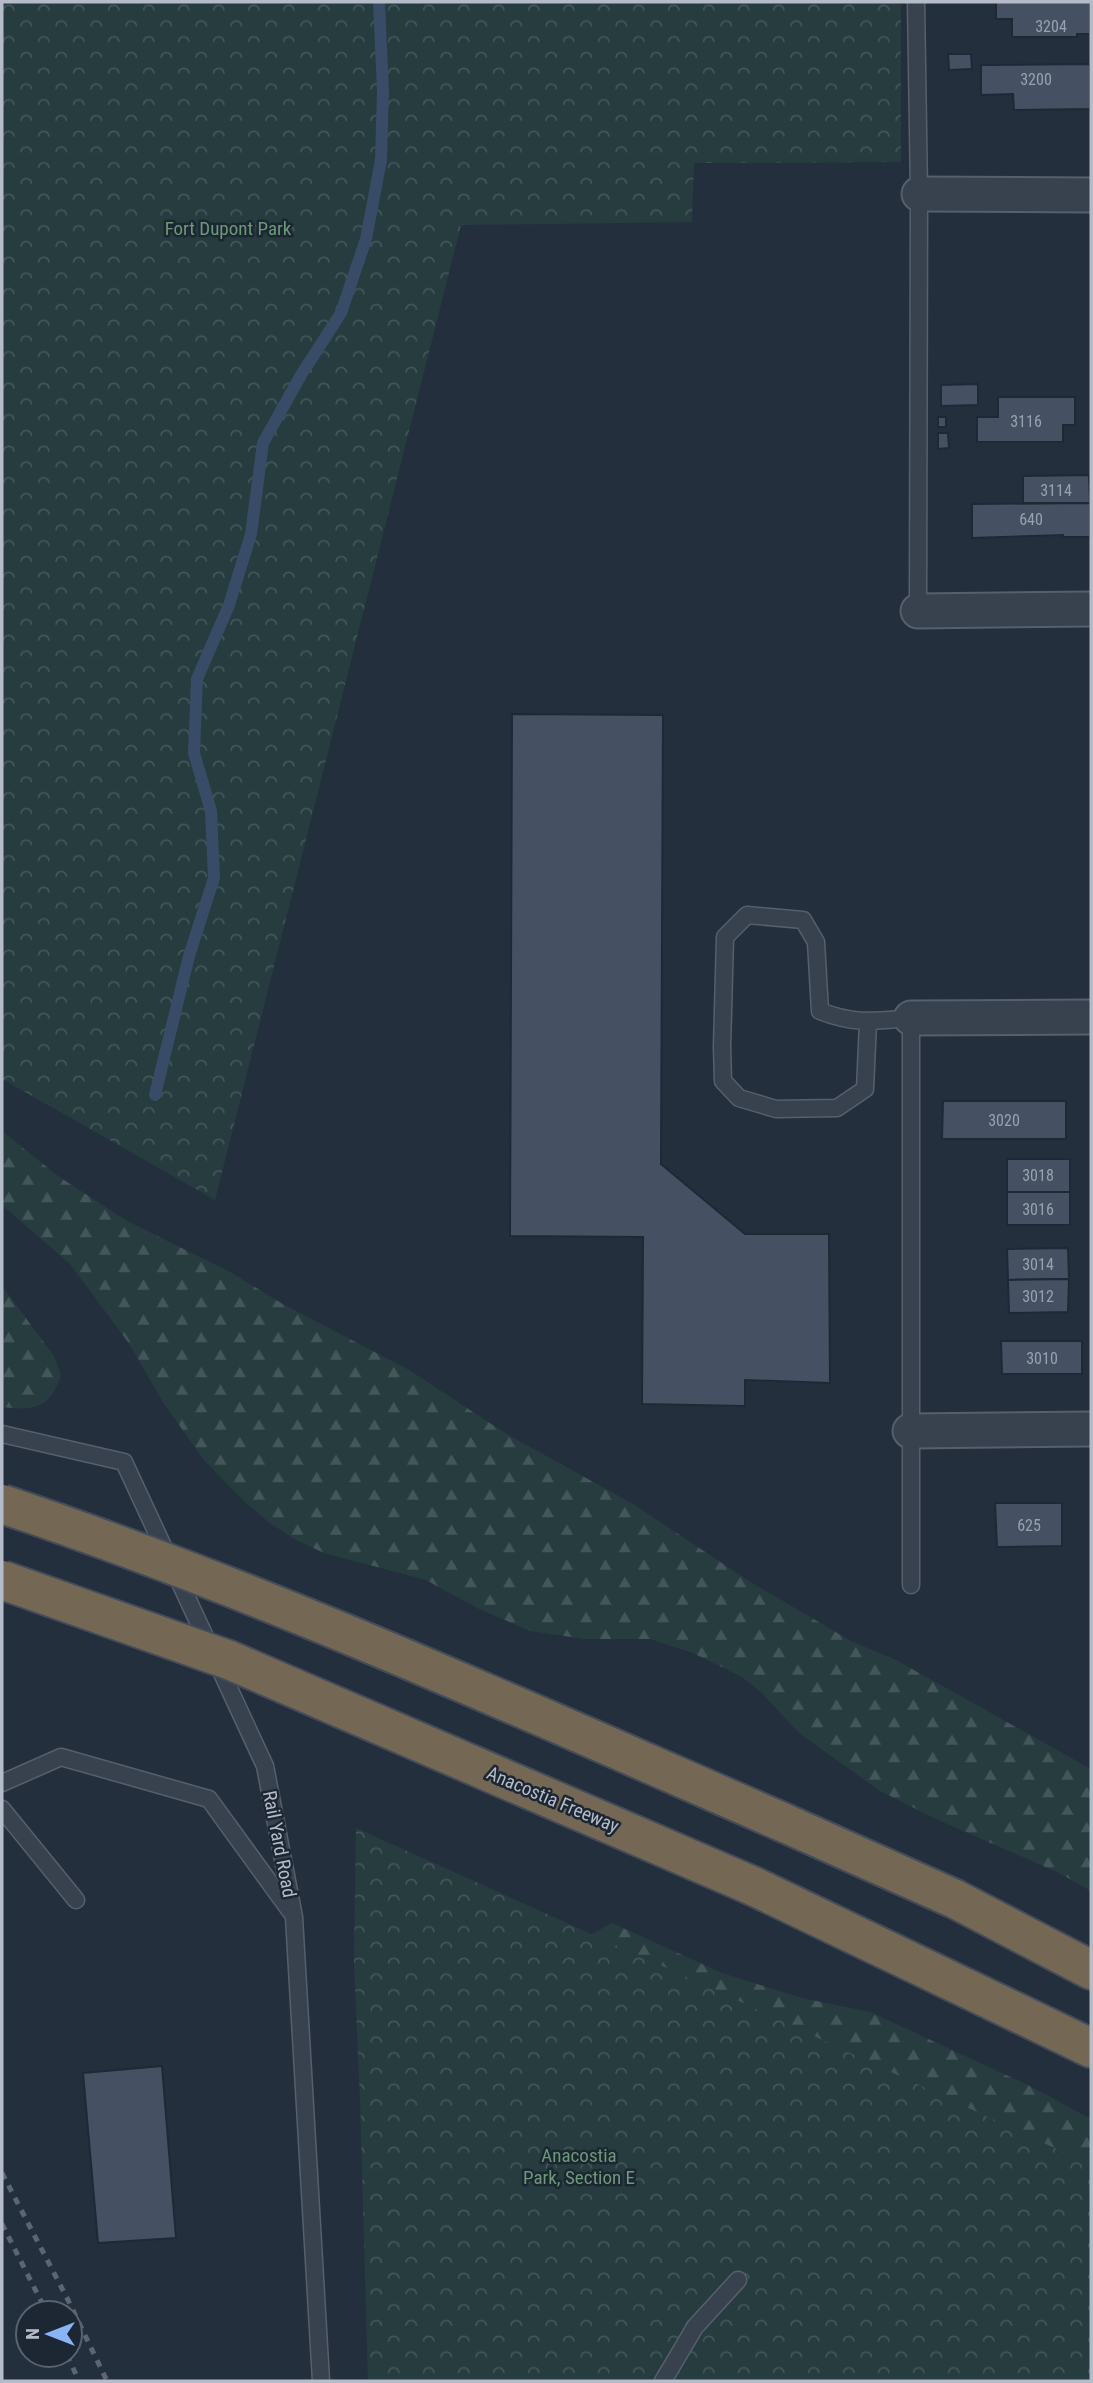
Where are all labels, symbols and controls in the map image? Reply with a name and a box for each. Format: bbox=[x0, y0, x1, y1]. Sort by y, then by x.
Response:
house number: 3204 bbox=[1035, 17, 1067, 36]
house number: 3200 bbox=[1020, 70, 1052, 89]
park label: Fort Dupont Park bbox=[165, 217, 292, 240]
house number: 3116 bbox=[1010, 412, 1042, 431]
house number: 3114 bbox=[1040, 481, 1072, 500]
house number: 640 bbox=[1019, 510, 1043, 529]
house number: 3020 bbox=[988, 1111, 1020, 1130]
house number: 3018 bbox=[1022, 1166, 1054, 1185]
house number: 3016 bbox=[1022, 1200, 1054, 1219]
house number: 3014 bbox=[1022, 1255, 1054, 1274]
house number: 3012 bbox=[1022, 1287, 1054, 1306]
house number: 3010 bbox=[1026, 1349, 1058, 1368]
house number: 625 bbox=[1017, 1516, 1041, 1535]
street label: Anacostia Freeway bbox=[483, 1761, 622, 1838]
street label: Rail Yard Road bbox=[258, 1789, 301, 1899]
park label: Anacostia Park, Section E bbox=[523, 2144, 635, 2189]
north arrow bbox=[14, 2299, 84, 2369]
text: N bbox=[21, 2328, 44, 2340]

